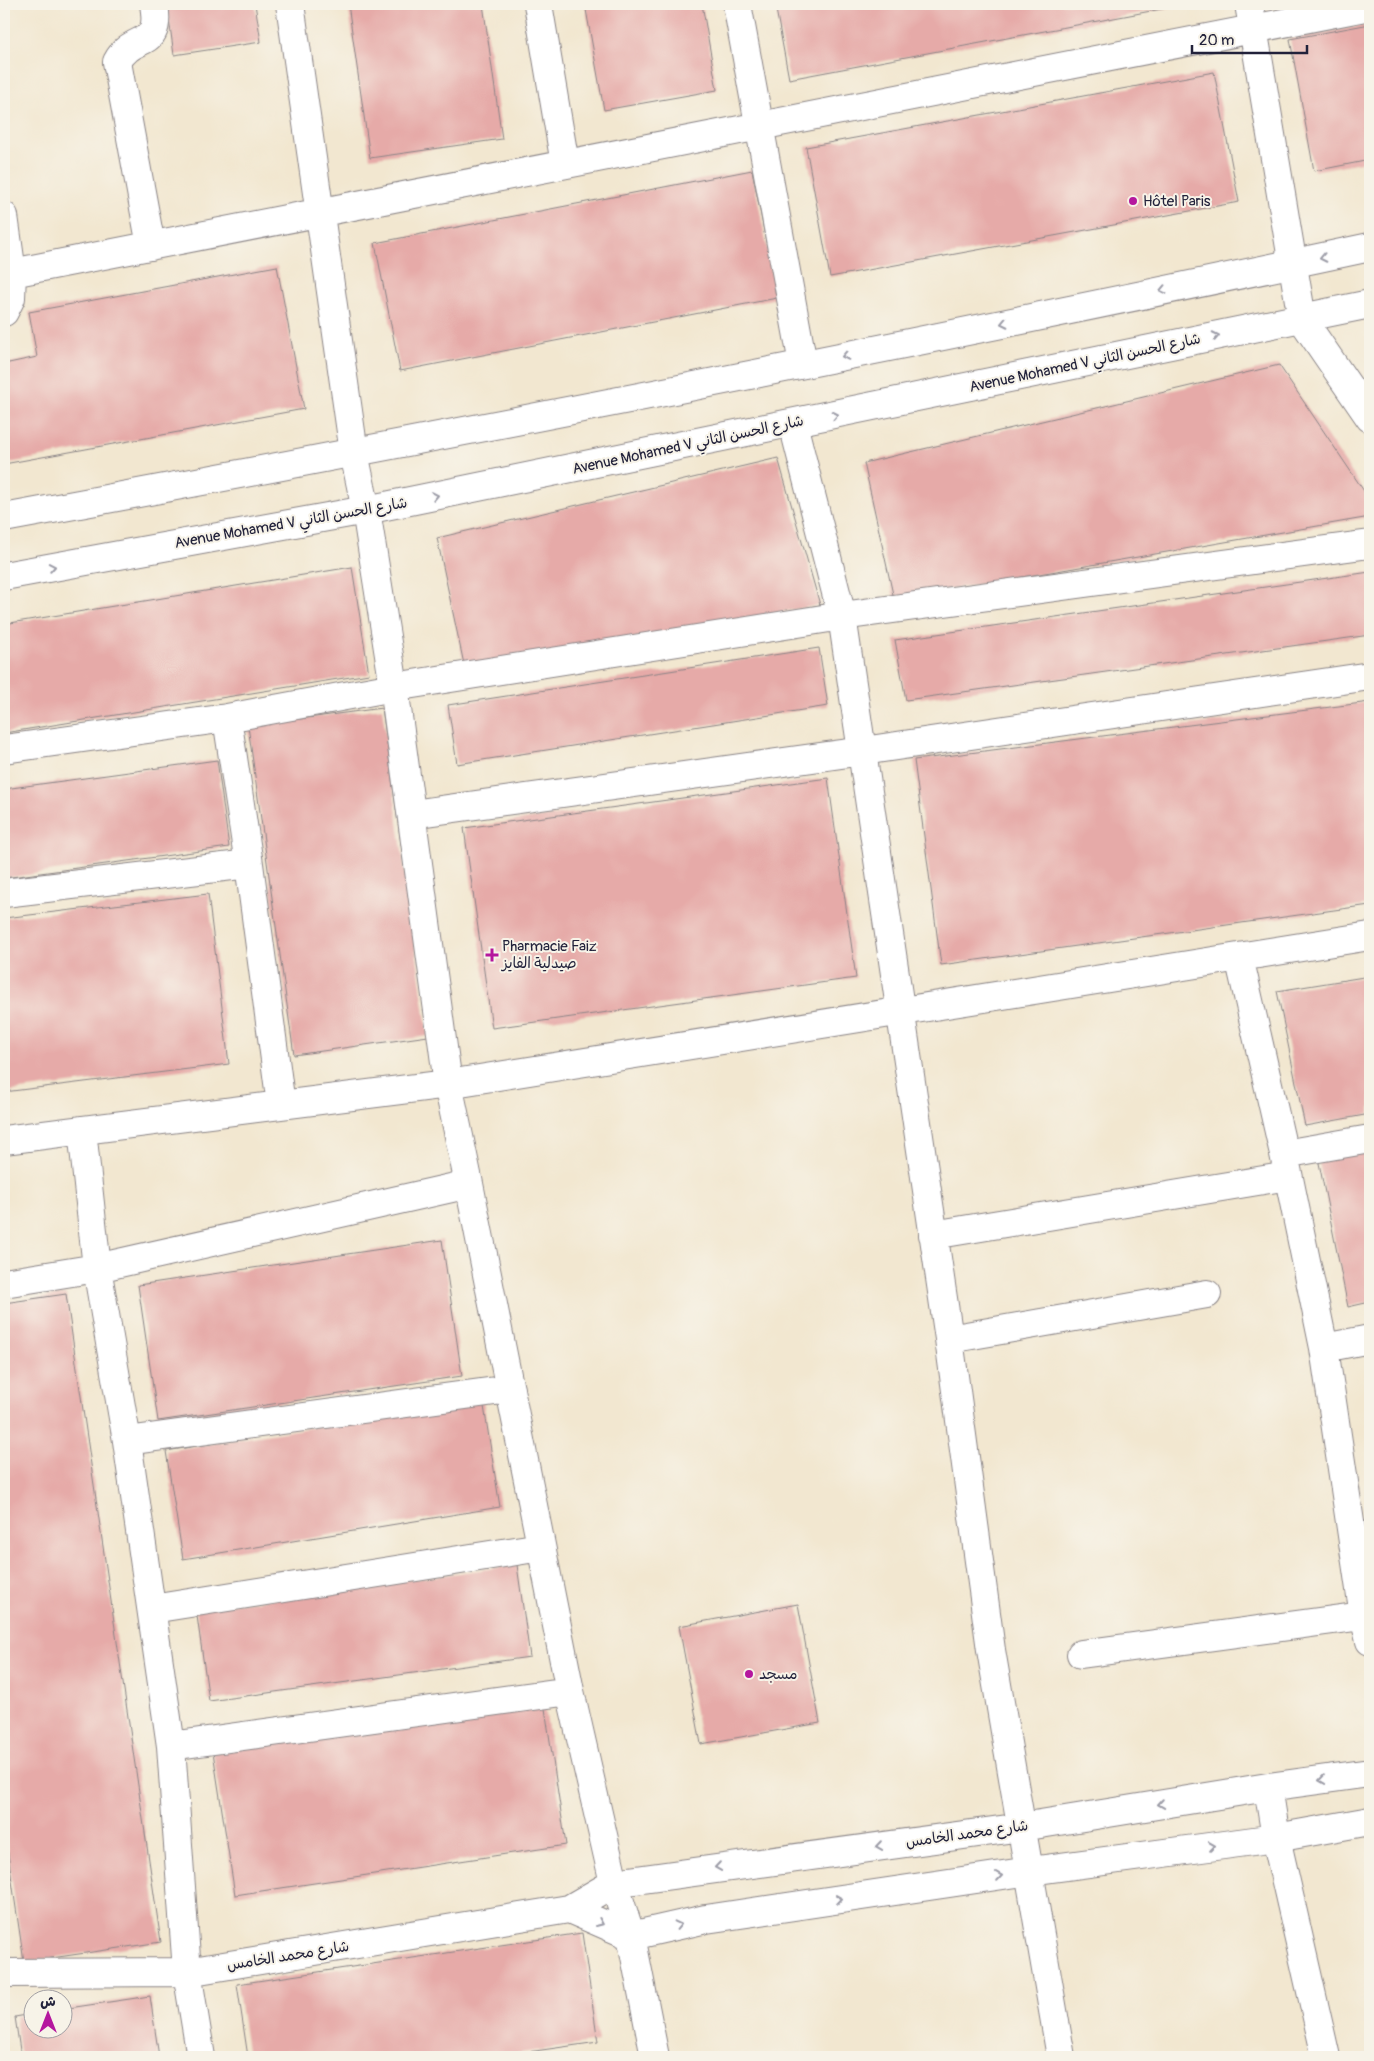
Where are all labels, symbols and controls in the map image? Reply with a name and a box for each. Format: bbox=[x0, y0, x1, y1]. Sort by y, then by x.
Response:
scale bar bbox=[1192, 22, 1306, 54]
text: 20 m bbox=[1199, 31, 1234, 50]
place label: Hôtel Paris bbox=[1143, 192, 1211, 211]
marker: Hôtel Paris bbox=[1127, 195, 1139, 207]
one-way arrow bbox=[1318, 252, 1327, 262]
one-way arrow bbox=[1159, 285, 1168, 295]
one-way arrow bbox=[1000, 317, 1009, 328]
street label: Avenue Mohamed V شارع الحسن الثاني bbox=[968, 329, 1203, 400]
one-way arrow bbox=[1212, 331, 1221, 342]
one-way arrow bbox=[841, 350, 849, 360]
one-way arrow bbox=[830, 410, 839, 421]
street label: Avenue Mohamed V شارع الحسن الثاني bbox=[571, 411, 806, 482]
one-way arrow bbox=[431, 491, 440, 502]
street label: Avenue Mohamed V شارع الحسن الثاني bbox=[173, 493, 409, 556]
one-way arrow bbox=[47, 562, 56, 573]
place label: Pharmacie Faiz صيدلية الفايز bbox=[500, 937, 597, 973]
marker: Pharmacie Faiz صيدلية الفايز bbox=[486, 949, 498, 961]
place label: مسجد bbox=[759, 1665, 798, 1684]
marker: مسجد bbox=[743, 1668, 755, 1680]
one-way arrow bbox=[1318, 1774, 1326, 1784]
one-way arrow bbox=[1157, 1799, 1166, 1809]
street label: شارع محمد الخامس bbox=[905, 1816, 1029, 1852]
one-way arrow bbox=[875, 1840, 883, 1851]
one-way arrow bbox=[1209, 1841, 1217, 1852]
one-way arrow bbox=[714, 1861, 722, 1872]
one-way arrow bbox=[995, 1871, 1004, 1881]
one-way arrow bbox=[834, 1895, 843, 1905]
one-way arrow bbox=[595, 1916, 604, 1927]
one-way arrow bbox=[674, 1920, 683, 1931]
street label: شارع محمد الخامس bbox=[226, 1937, 350, 1975]
north arrow bbox=[22, 1988, 72, 2038]
text: ش bbox=[40, 1993, 56, 2010]

